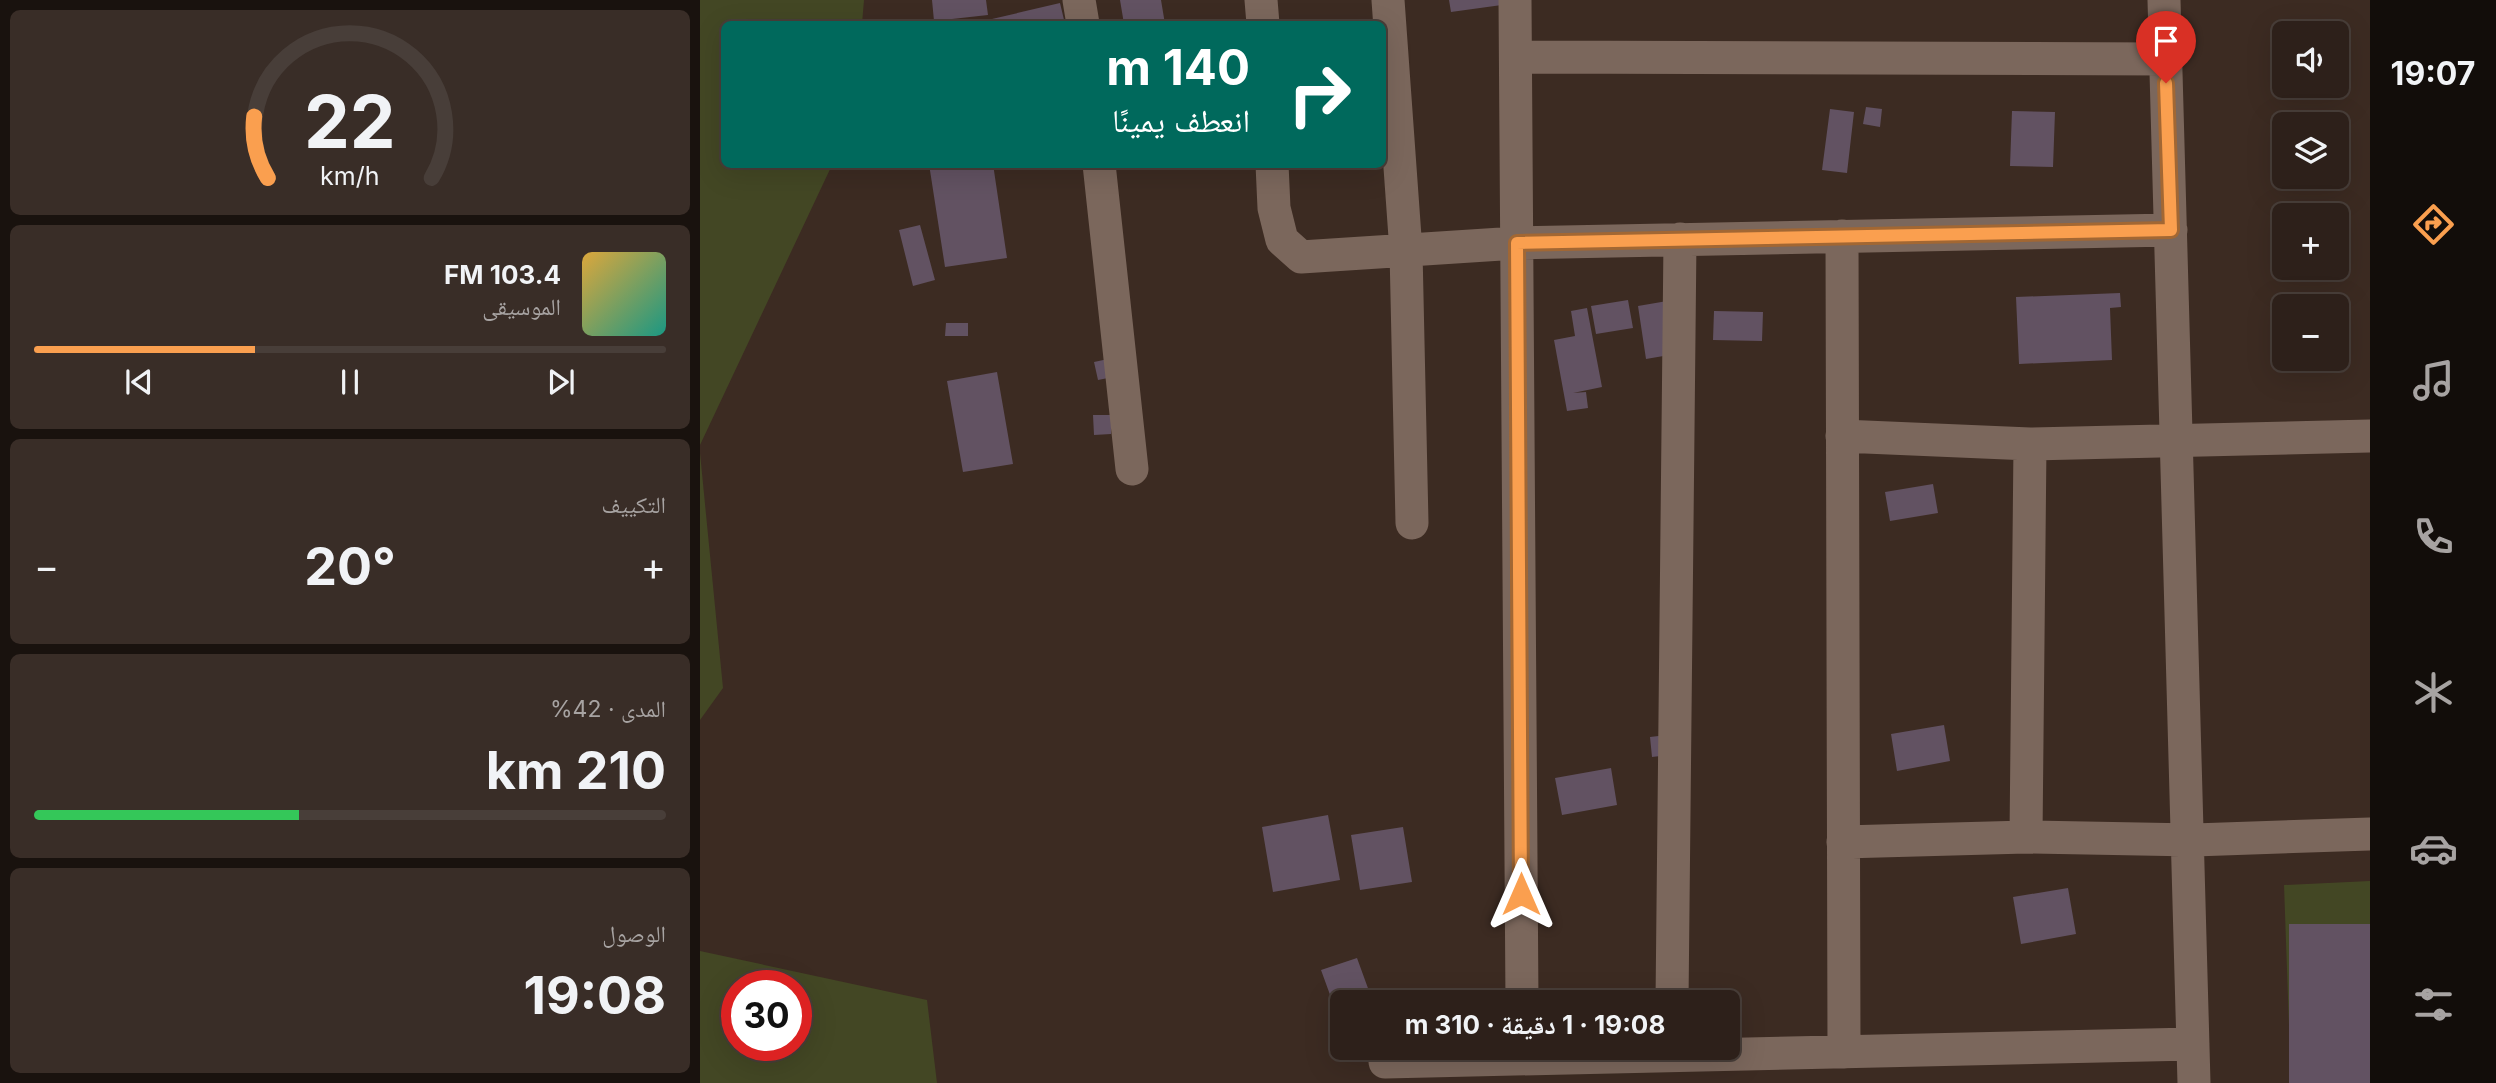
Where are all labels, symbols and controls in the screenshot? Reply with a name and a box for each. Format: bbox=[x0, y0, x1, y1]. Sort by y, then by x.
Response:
pin bbox=[2136, 11, 2196, 83]
map controls bbox=[2272, 21, 2349, 371]
button: sound bbox=[2272, 21, 2349, 98]
icon: arrive bbox=[2147, 22, 2185, 60]
text: 140 m bbox=[1106, 38, 1250, 97]
icon: right bbox=[1274, 49, 1365, 140]
text: 19:07 bbox=[2391, 54, 2475, 93]
text: 22 bbox=[304, 78, 396, 167]
text: انعطف يمينًا bbox=[1112, 101, 1250, 140]
button: layers bbox=[2272, 112, 2349, 189]
text: km/h bbox=[320, 161, 380, 191]
icon: directions bbox=[2409, 200, 2458, 249]
button: + bbox=[2272, 203, 2349, 280]
text: 103.4 FM bbox=[444, 259, 561, 290]
text: الموسيقى bbox=[482, 293, 561, 321]
button: − bbox=[2272, 294, 2349, 371]
icon: music bbox=[2409, 356, 2458, 405]
icon: previous bbox=[120, 363, 158, 401]
icon: pause bbox=[331, 363, 369, 401]
icon: next bbox=[542, 363, 580, 401]
text: التكييف bbox=[601, 491, 666, 519]
icon: phone bbox=[2409, 512, 2458, 561]
text: 20° bbox=[304, 535, 396, 598]
text: − bbox=[34, 543, 59, 589]
text: + bbox=[641, 543, 666, 589]
icon: climate bbox=[2409, 668, 2458, 717]
text: المدى · 42% bbox=[550, 695, 666, 723]
text: 210 km bbox=[486, 739, 666, 802]
icon: car bbox=[2409, 824, 2458, 873]
position arrow bbox=[1484, 857, 1558, 931]
text: الوصول bbox=[602, 920, 666, 948]
text: 19:08 bbox=[524, 964, 666, 1027]
speed limit sign: 30 bbox=[721, 970, 812, 1061]
icon: filters bbox=[2409, 980, 2458, 1029]
text: 19:08 · 1 دقيقة · 310 m bbox=[1405, 1009, 1665, 1040]

